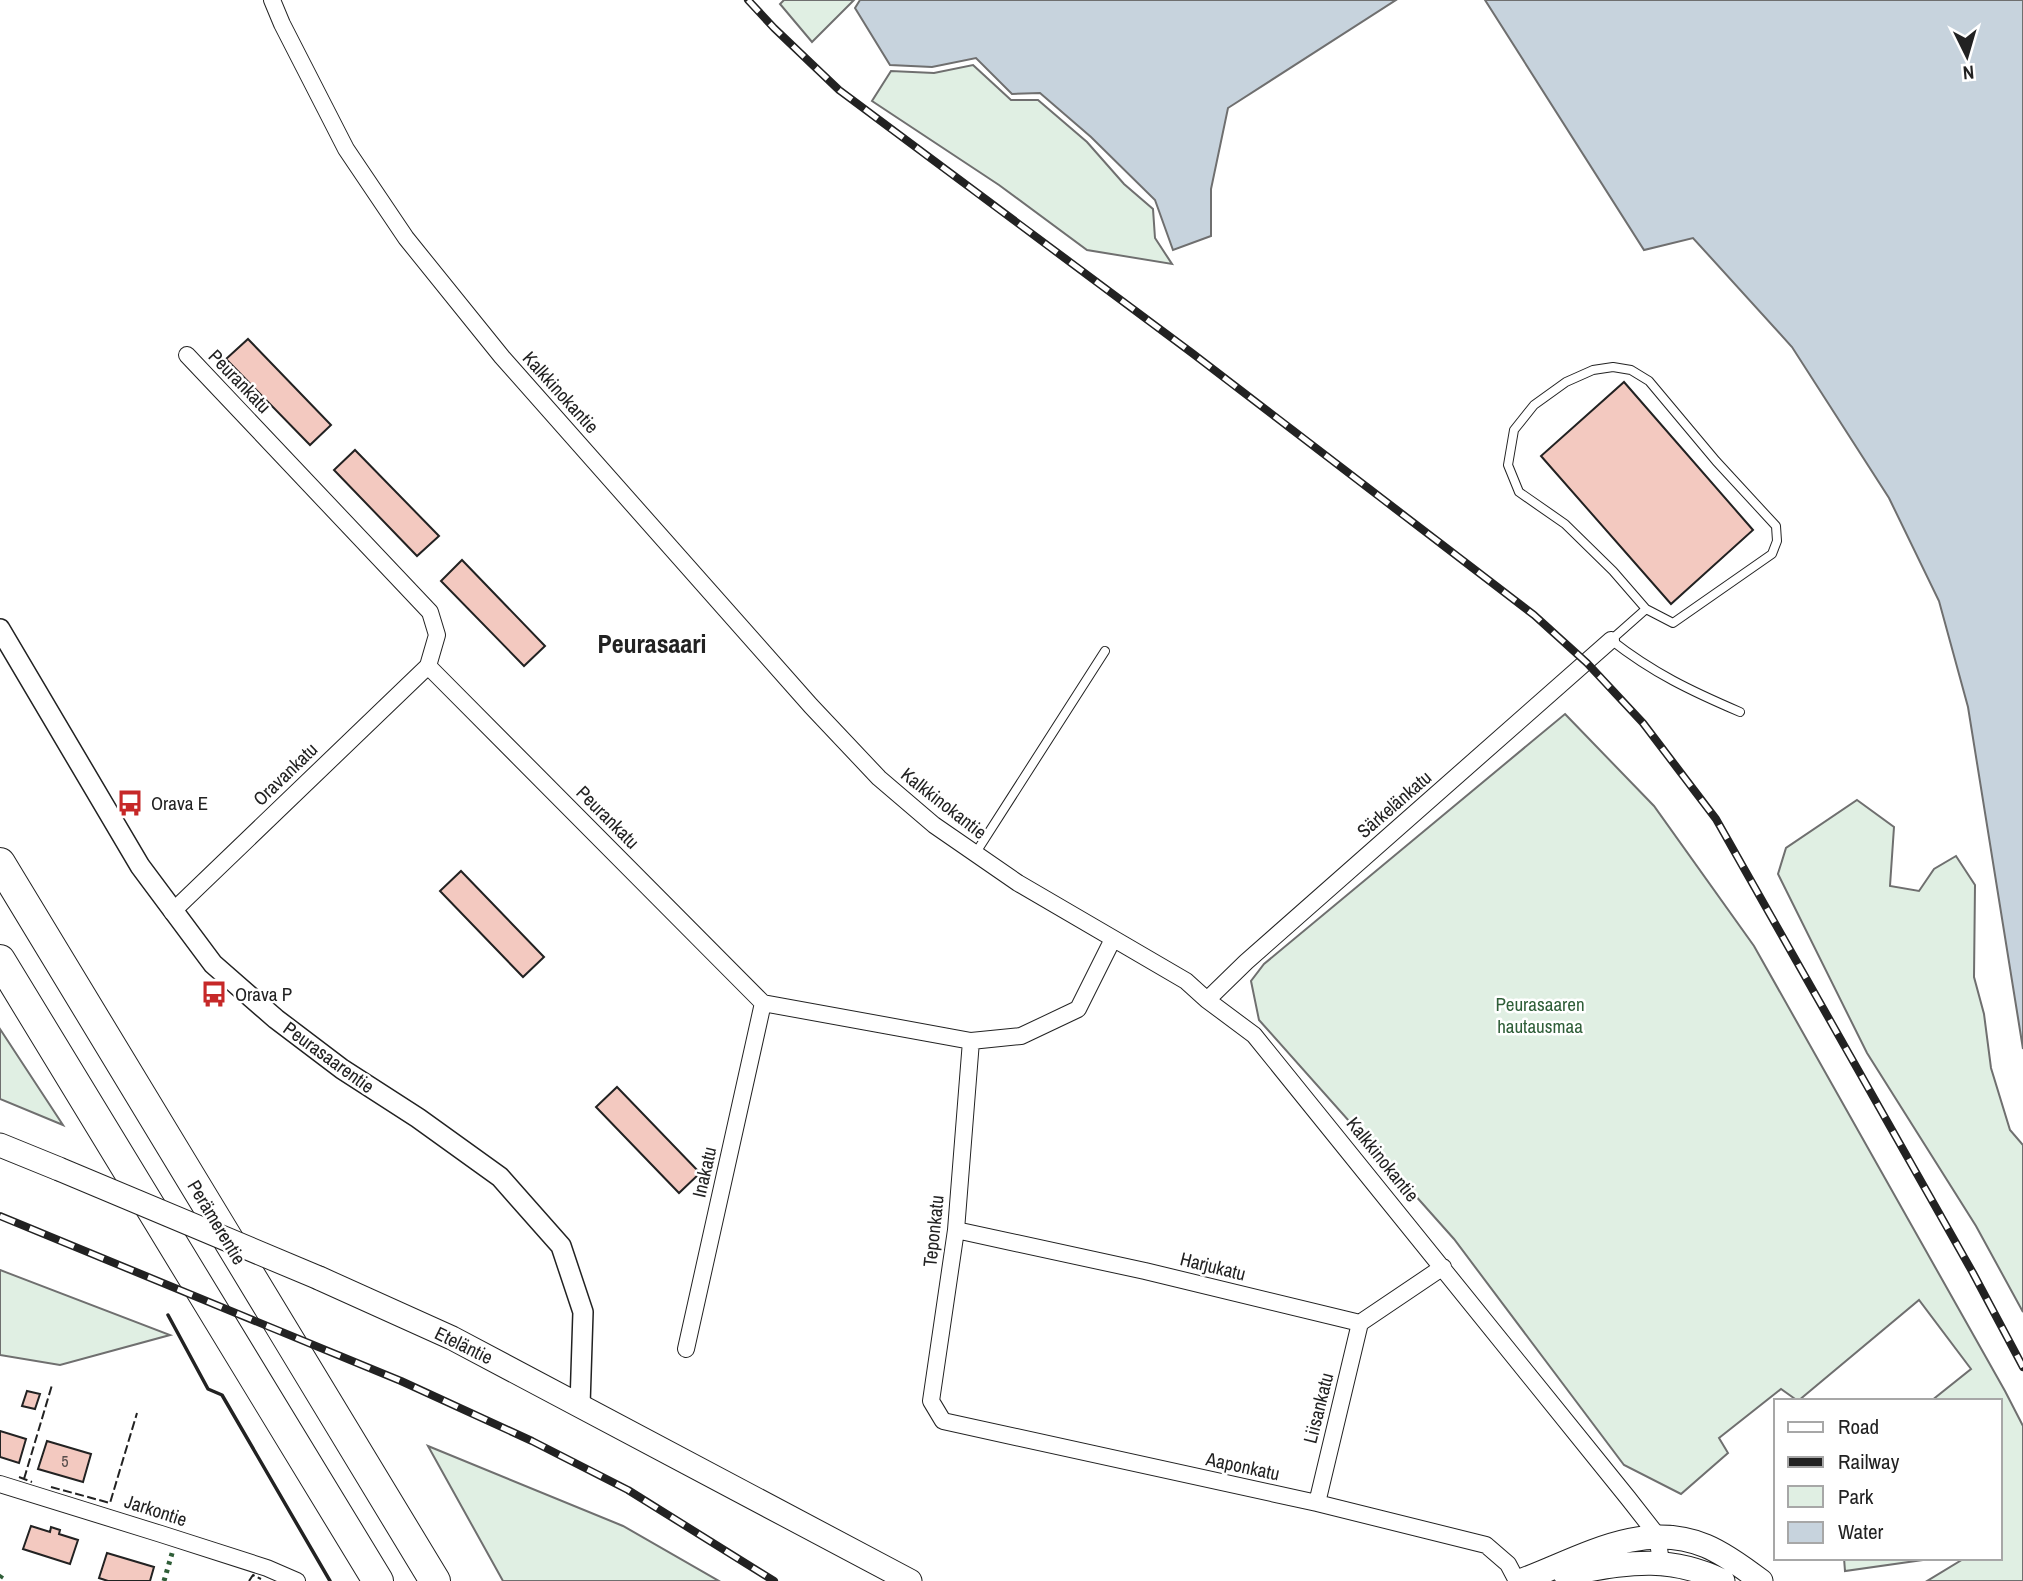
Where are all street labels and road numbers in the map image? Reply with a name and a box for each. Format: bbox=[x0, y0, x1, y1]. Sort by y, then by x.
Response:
street label: Peurankatu bbox=[203, 343, 277, 419]
street label: Kalkkinokantie bbox=[517, 345, 605, 439]
street label: Oravankatu bbox=[247, 737, 323, 811]
street label: Kalkkinokantie bbox=[896, 761, 992, 845]
street label: Särkelänkatu bbox=[1351, 764, 1437, 844]
street label: Peurankatu bbox=[571, 780, 645, 854]
street label: Peurasaarentie bbox=[278, 1015, 380, 1099]
street label: Kalkkinokantie bbox=[1341, 1111, 1425, 1207]
street label: Inakatu bbox=[686, 1144, 722, 1200]
street label: Perämerentie bbox=[182, 1175, 252, 1269]
street label: Teponkatu bbox=[916, 1194, 950, 1268]
street label: Harjukatu bbox=[1178, 1245, 1248, 1287]
street label: Eteläntie bbox=[431, 1320, 497, 1370]
street label: Liisankatu bbox=[1297, 1370, 1339, 1446]
street label: Aaponkatu bbox=[1203, 1445, 1282, 1486]
street label: Jarkontie bbox=[122, 1488, 190, 1532]

